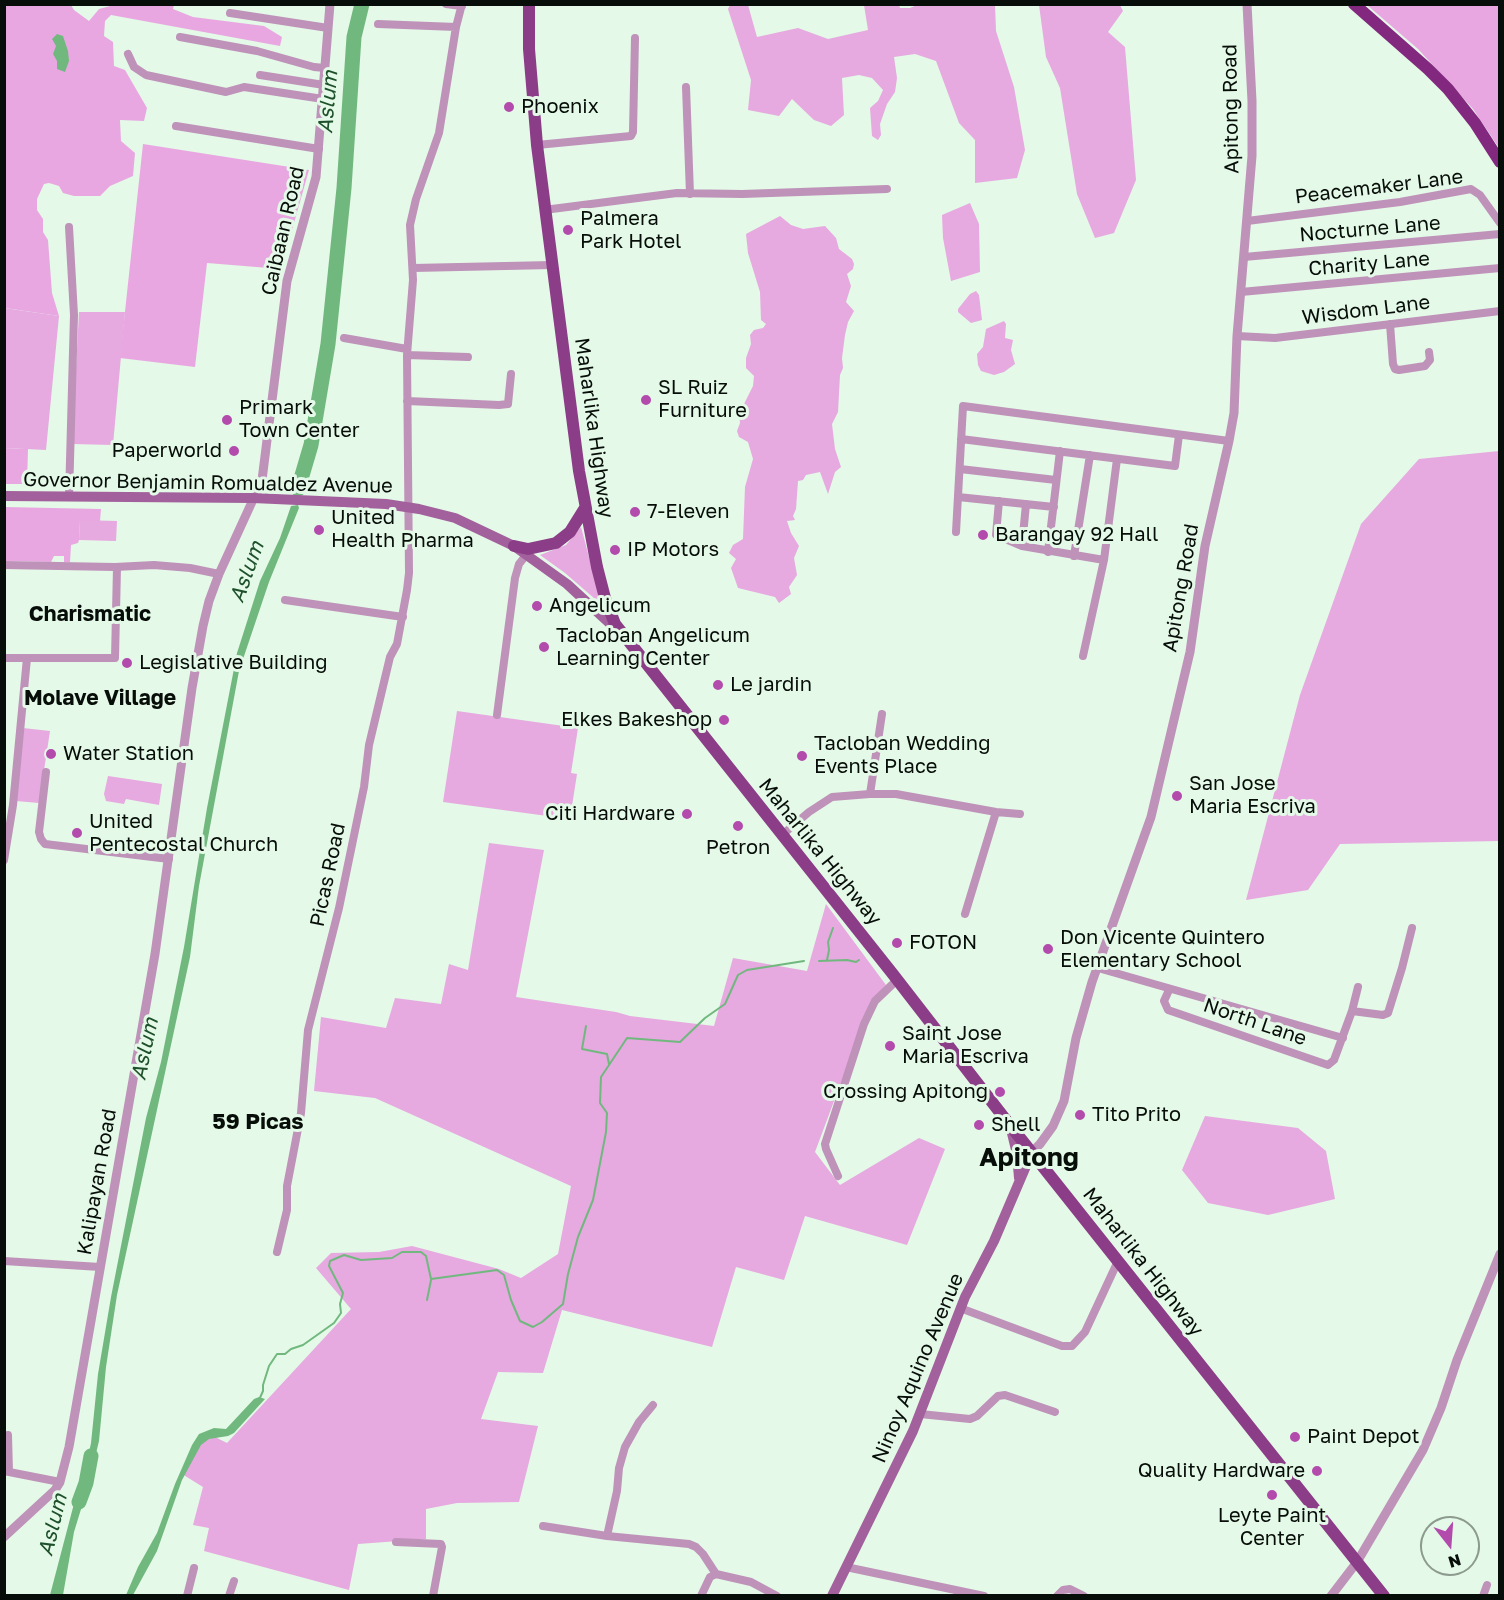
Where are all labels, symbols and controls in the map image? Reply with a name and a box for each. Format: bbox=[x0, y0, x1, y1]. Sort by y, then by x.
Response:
street label: Apitong Road bbox=[1218, 44, 1244, 174]
water label: Aslum bbox=[313, 69, 343, 135]
place label: Phoenix bbox=[521, 95, 599, 119]
marker: Phoenix bbox=[502, 100, 516, 114]
street label: Caibaan Road bbox=[257, 164, 309, 298]
street label: Peacemaker Lane bbox=[1293, 165, 1465, 209]
place label: Palmera Park Hotel bbox=[580, 207, 681, 254]
street label: Nocturne Lane bbox=[1298, 211, 1442, 247]
marker: Palmera Park Hotel bbox=[561, 223, 575, 237]
street label: Charity Lane bbox=[1307, 247, 1431, 281]
street label: Wisdom Lane bbox=[1301, 290, 1431, 330]
street label: Maharlika Highway bbox=[569, 336, 619, 520]
place label: SL Ruiz Furniture bbox=[658, 376, 747, 423]
marker: SL Ruiz Furniture bbox=[639, 393, 653, 407]
place label: Primark Town Center bbox=[239, 396, 360, 443]
marker: Primark Town Center bbox=[220, 413, 234, 427]
place label: Paperworld bbox=[111, 439, 222, 463]
marker: Paperworld bbox=[227, 444, 241, 458]
street label: Governor Benjamin Romualdez Avenue bbox=[23, 468, 393, 498]
place label: 7-Eleven bbox=[647, 500, 729, 524]
marker: 7-Eleven bbox=[628, 505, 642, 519]
place label: United Health Pharma bbox=[331, 506, 474, 553]
street label: Apitong Road bbox=[1158, 522, 1204, 654]
marker: United Health Pharma bbox=[312, 523, 326, 537]
place label: Barangay 92 Hall bbox=[995, 523, 1158, 547]
marker: Barangay 92 Hall bbox=[976, 528, 990, 542]
water label: Aslum bbox=[224, 538, 270, 606]
place label: IP Motors bbox=[627, 538, 719, 562]
marker: IP Motors bbox=[608, 543, 622, 557]
place label: Angelicum bbox=[549, 594, 651, 618]
marker: Angelicum bbox=[530, 599, 544, 613]
district label: Charismatic bbox=[29, 601, 151, 627]
place label: Tacloban Angelicum Learning Center bbox=[556, 624, 750, 671]
marker: Tacloban Angelicum Learning Center bbox=[537, 640, 551, 654]
place label: Legislative Building bbox=[139, 651, 328, 675]
marker: Legislative Building bbox=[120, 656, 134, 670]
place label: Le jardin bbox=[730, 673, 812, 697]
marker: Le jardin bbox=[711, 678, 725, 692]
district label: Molave Village bbox=[24, 685, 176, 711]
place label: Elkes Bakeshop bbox=[561, 708, 712, 732]
marker: Elkes Bakeshop bbox=[717, 713, 731, 727]
place label: Tacloban Wedding Events Place bbox=[814, 732, 990, 779]
place label: Water Station bbox=[63, 742, 194, 766]
marker: Water Station bbox=[44, 747, 58, 761]
marker: Tacloban Wedding Events Place bbox=[795, 749, 809, 763]
place label: San Jose Maria Escriva bbox=[1189, 772, 1316, 819]
street label: Maharlika Highway bbox=[753, 774, 887, 930]
marker: San Jose Maria Escriva bbox=[1170, 789, 1184, 803]
place label: Citi Hardware bbox=[545, 802, 675, 826]
marker: Citi Hardware bbox=[680, 807, 694, 821]
place label: United Pentecostal Church bbox=[89, 810, 278, 857]
marker: Petron bbox=[731, 819, 745, 833]
street label: Picas Road bbox=[305, 821, 351, 929]
marker: United Pentecostal Church bbox=[70, 826, 84, 840]
place label: Petron bbox=[706, 836, 770, 860]
place label: Don Vicente Quintero Elementary School bbox=[1060, 926, 1265, 973]
place label: FOTON bbox=[909, 931, 977, 955]
marker: FOTON bbox=[890, 936, 904, 950]
marker: Don Vicente Quintero Elementary School bbox=[1041, 942, 1055, 956]
street label: North Lane bbox=[1200, 993, 1310, 1051]
water label: Aslum bbox=[126, 1016, 164, 1082]
place label: Saint Jose Maria Escriva bbox=[902, 1022, 1029, 1069]
marker: Saint Jose Maria Escriva bbox=[883, 1039, 897, 1053]
place label: Crossing Apitong bbox=[823, 1080, 988, 1104]
marker: Crossing Apitong bbox=[993, 1085, 1007, 1099]
place label: Tito Prito bbox=[1092, 1103, 1181, 1127]
street label: Kalipayan Road bbox=[72, 1107, 122, 1257]
marker: Tito Prito bbox=[1073, 1108, 1087, 1122]
district label: 59 Picas bbox=[212, 1109, 304, 1135]
place label: Shell bbox=[991, 1113, 1040, 1137]
marker: Shell bbox=[972, 1118, 986, 1132]
district label: Apitong bbox=[979, 1142, 1079, 1174]
street label: Maharlika Highway bbox=[1078, 1183, 1208, 1341]
street label: Ninoy Aquino Avenue bbox=[867, 1270, 969, 1466]
place label: Paint Depot bbox=[1307, 1425, 1420, 1449]
marker: Paint Depot bbox=[1288, 1430, 1302, 1444]
place label: Quality Hardware bbox=[1138, 1459, 1305, 1483]
marker: Quality Hardware bbox=[1310, 1464, 1324, 1478]
marker: Leyte Paint Center bbox=[1265, 1488, 1279, 1502]
water label: Aslum bbox=[33, 1491, 73, 1559]
place label: Leyte Paint Center bbox=[1218, 1504, 1326, 1551]
north arrow bbox=[1420, 1516, 1480, 1576]
text: N bbox=[1446, 1550, 1463, 1573]

